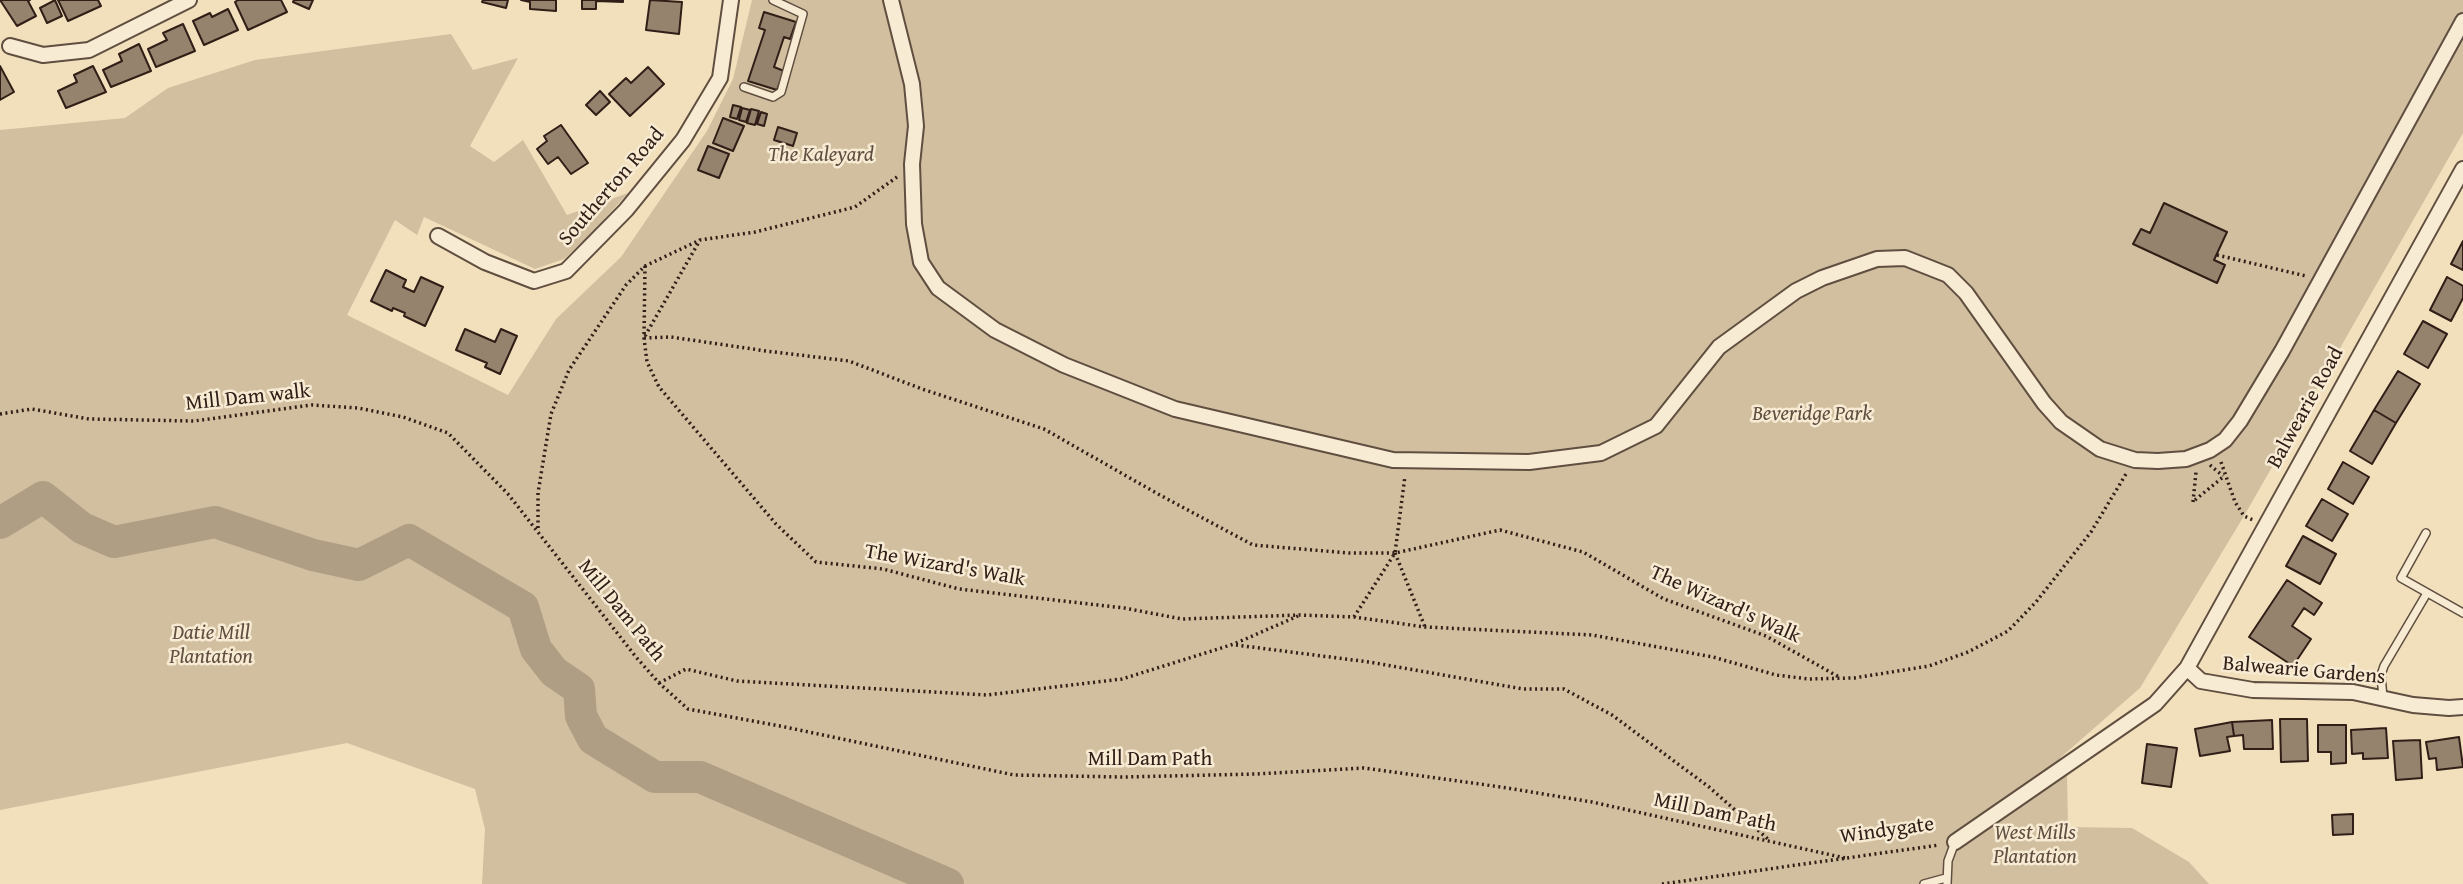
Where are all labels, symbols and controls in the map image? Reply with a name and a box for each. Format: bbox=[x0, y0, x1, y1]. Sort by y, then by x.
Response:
street label: Southerton Road bbox=[554, 123, 670, 251]
park label: The Kaleyard bbox=[768, 143, 874, 169]
street label: Balwearie Road bbox=[2262, 343, 2350, 473]
street label: Mill Dam walk bbox=[184, 379, 312, 417]
park label: Beveridge Park bbox=[1752, 402, 1872, 428]
street label: The Wizard's Walk bbox=[863, 539, 1027, 593]
street label: Mill Dam Path bbox=[572, 555, 670, 667]
street label: The Wizard's Walk bbox=[1646, 560, 1804, 650]
park label: Datie Mill Plantation bbox=[169, 621, 253, 671]
street label: Balwearie Gardens bbox=[2222, 651, 2386, 691]
street label: Mill Dam Path bbox=[1088, 747, 1212, 773]
street label: Mill Dam Path bbox=[1652, 788, 1778, 838]
street label: Windygate bbox=[1838, 812, 1936, 850]
park label: West Mills Plantation bbox=[1993, 821, 2077, 871]

